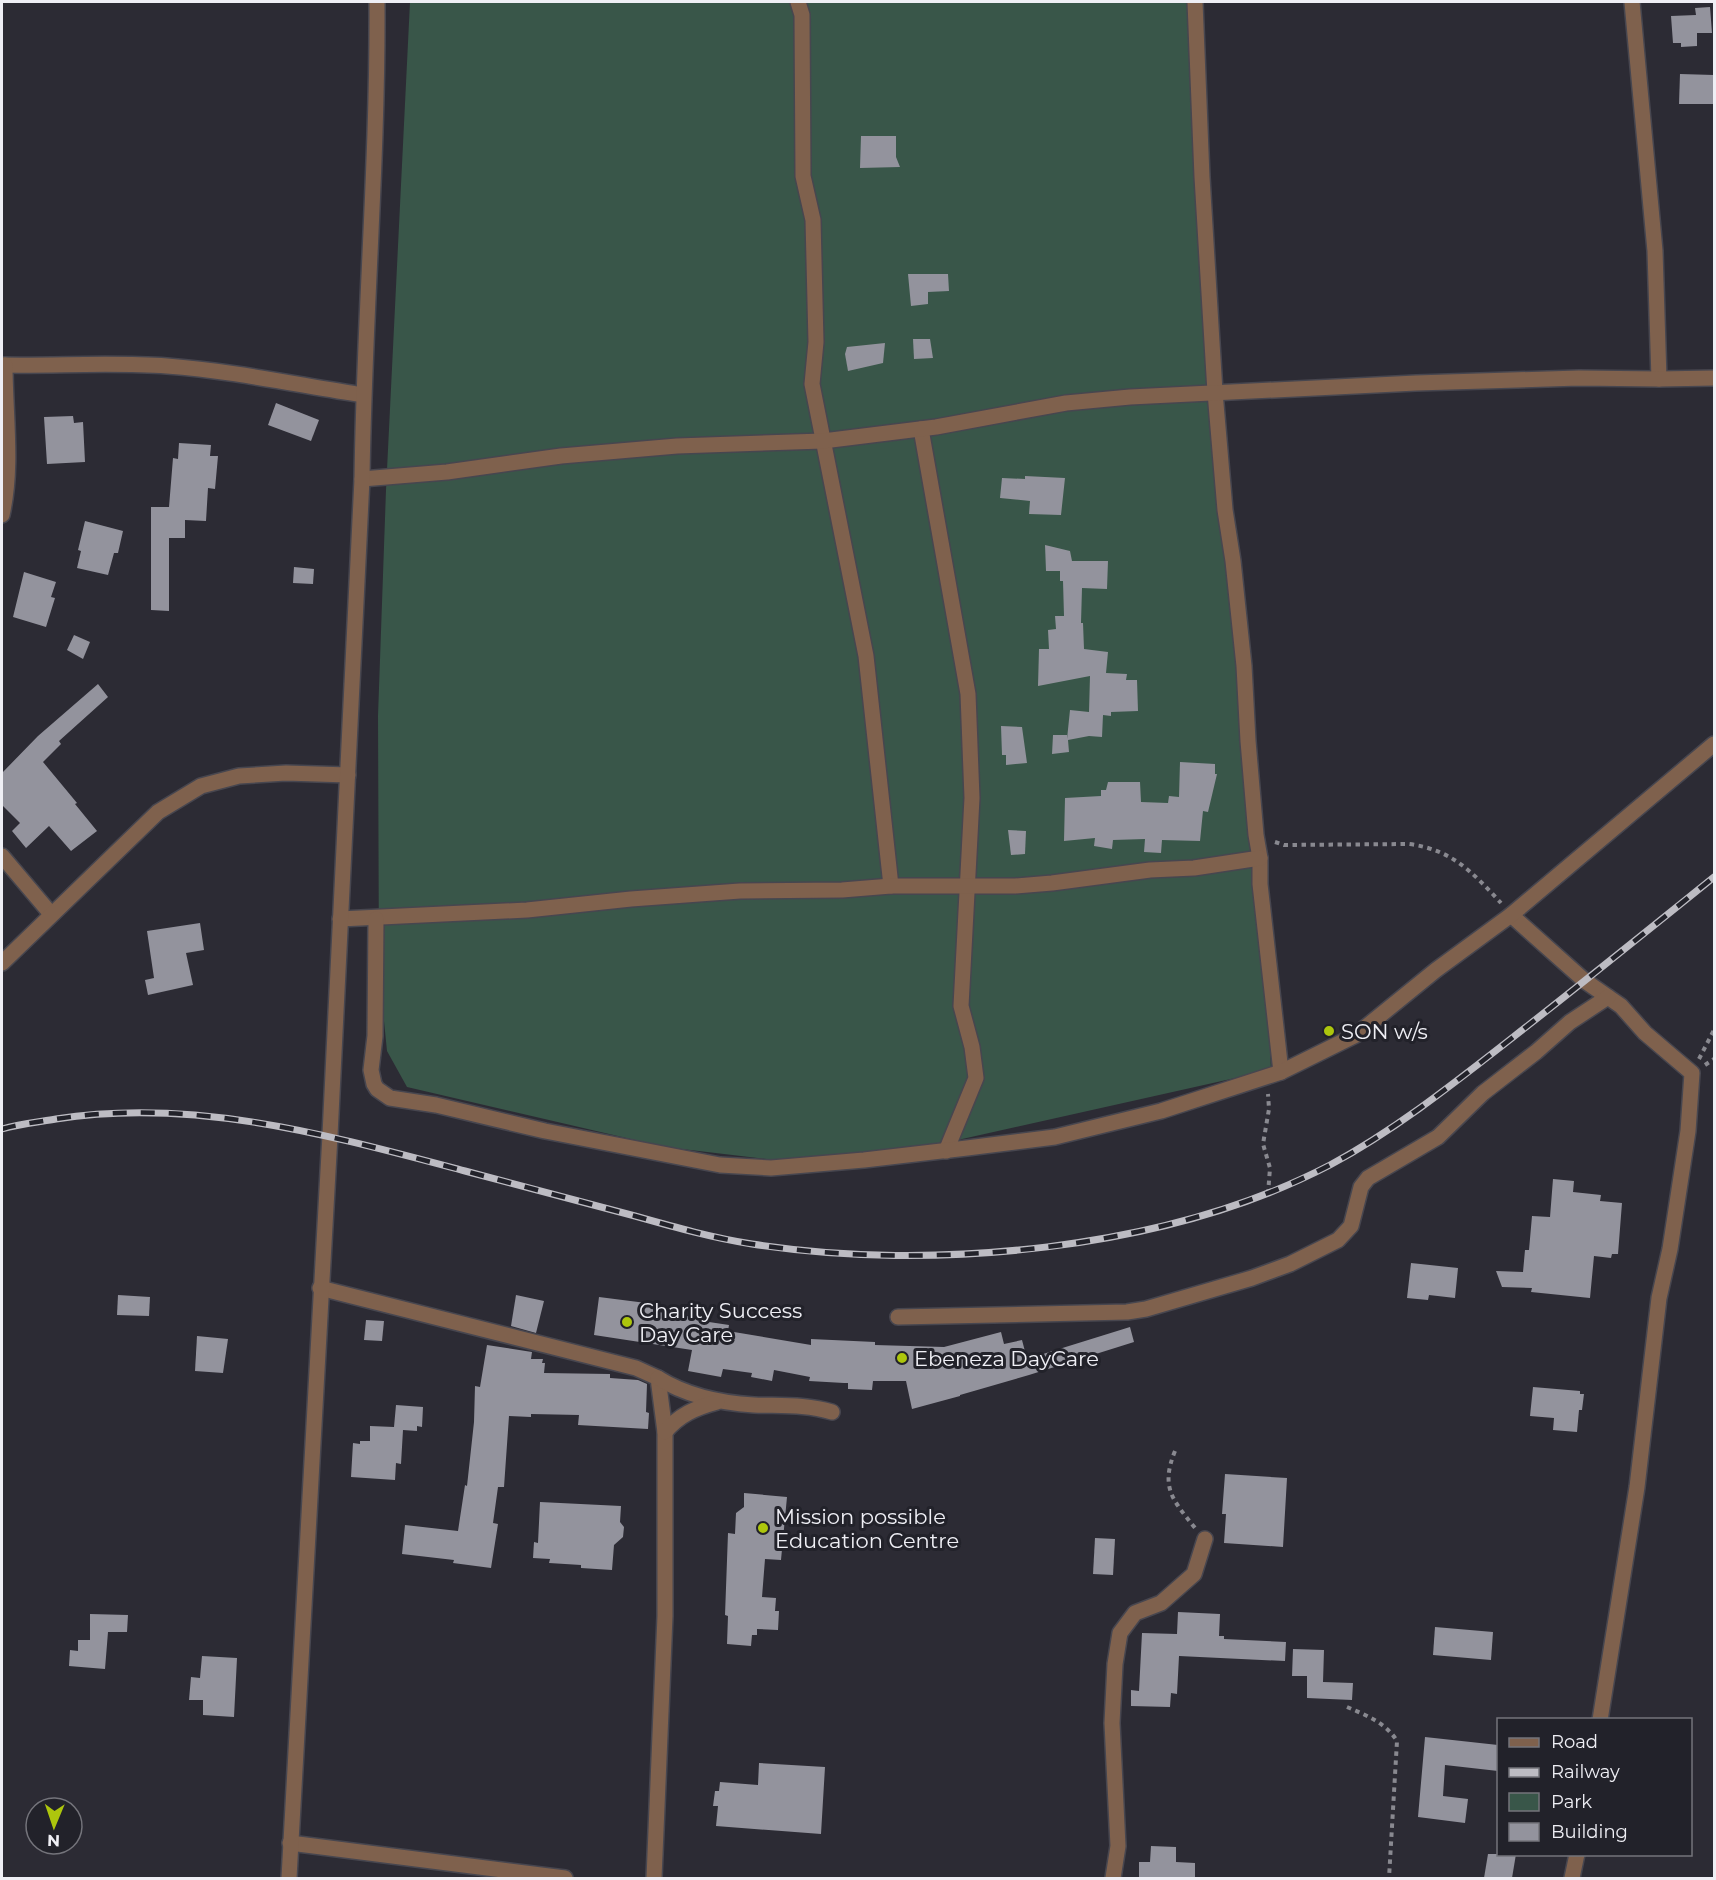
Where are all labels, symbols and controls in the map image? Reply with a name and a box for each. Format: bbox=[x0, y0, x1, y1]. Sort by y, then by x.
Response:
place label: SON w/s bbox=[1341, 1019, 1428, 1044]
marker: SON w/s bbox=[1322, 1024, 1336, 1038]
place label: Charity Success Day Care bbox=[639, 1298, 802, 1347]
marker: Charity Success Day Care bbox=[620, 1315, 634, 1329]
place label: Ebeneza DayCare bbox=[914, 1346, 1099, 1371]
marker: Ebeneza DayCare bbox=[895, 1351, 909, 1365]
place label: Mission possible Education Centre bbox=[775, 1504, 959, 1553]
marker: Mission possible Education Centre bbox=[756, 1521, 770, 1535]
legend bbox=[1497, 1718, 1692, 1856]
text: Road bbox=[1551, 1731, 1598, 1753]
text: Railway bbox=[1551, 1761, 1620, 1783]
text: Park bbox=[1551, 1791, 1592, 1813]
north arrow bbox=[24, 1796, 84, 1856]
text: Building bbox=[1551, 1821, 1628, 1843]
text: N bbox=[47, 1831, 60, 1850]

